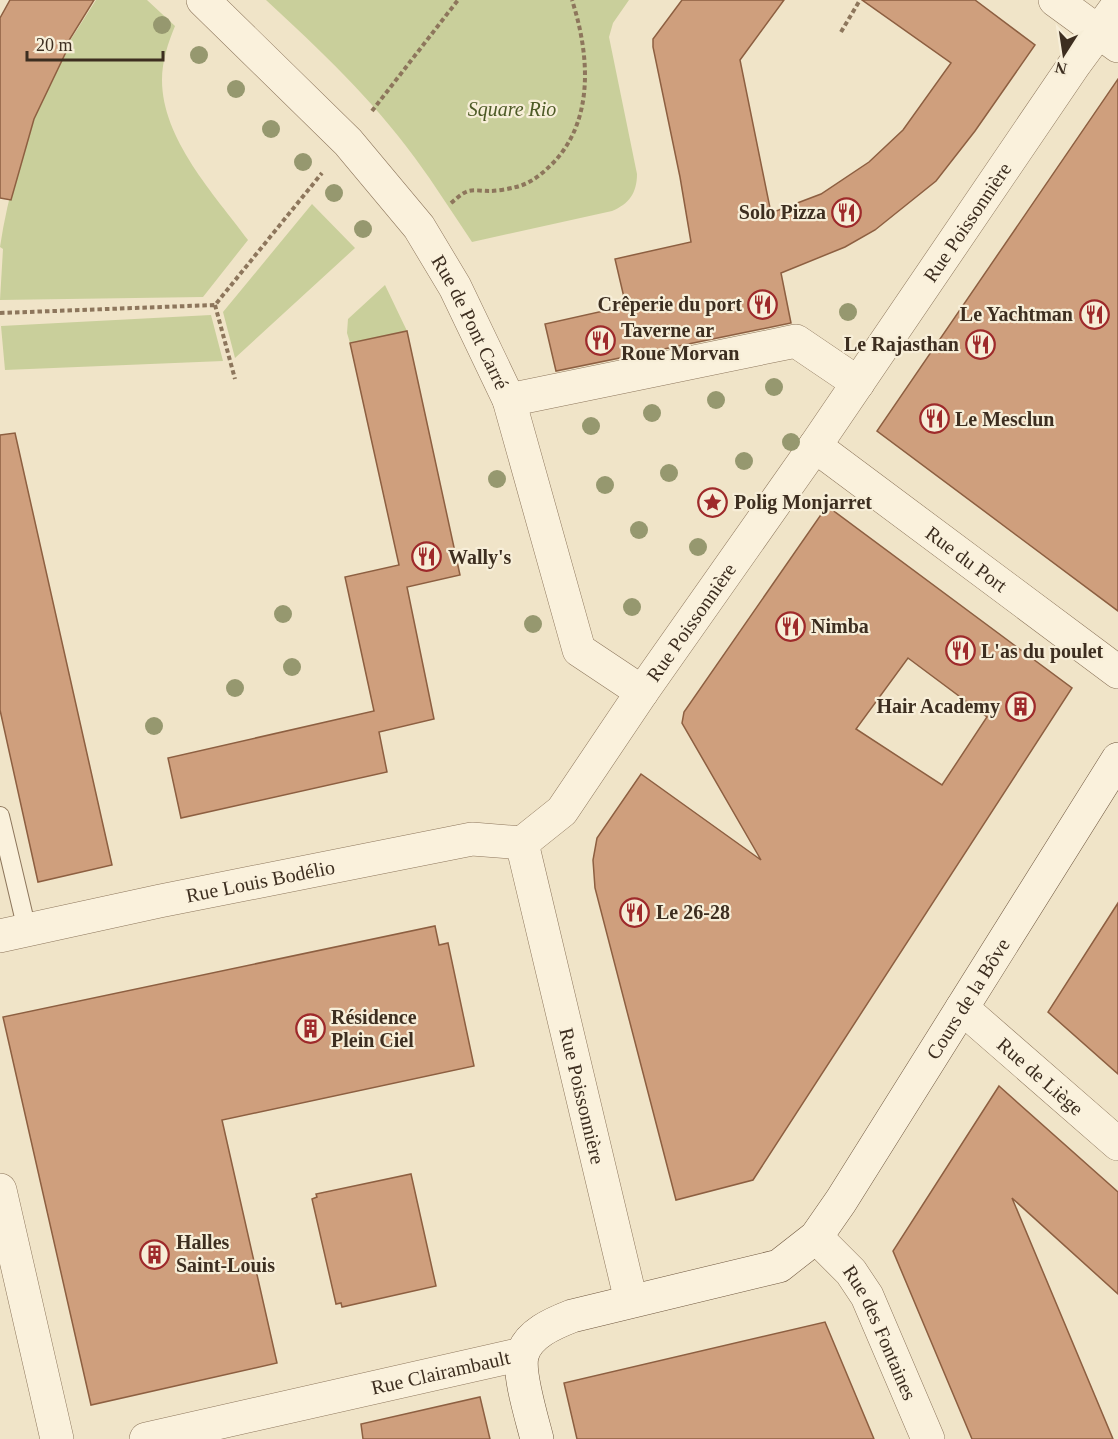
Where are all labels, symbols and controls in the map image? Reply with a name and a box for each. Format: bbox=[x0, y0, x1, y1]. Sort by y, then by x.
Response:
scale bar bbox=[27, 24, 164, 62]
north arrow bbox=[1034, 24, 1094, 84]
text: 20 m bbox=[36, 35, 73, 55]
text: N bbox=[1053, 59, 1068, 78]
park label: Square Rio bbox=[468, 98, 556, 121]
street label: Rue Poissonnière bbox=[919, 158, 1016, 286]
restaurant icon: Solo Pizza bbox=[831, 196, 863, 228]
place label: Solo Pizza bbox=[739, 201, 826, 223]
street label: Rue de Pont Carré bbox=[427, 251, 513, 393]
restaurant icon: Crêperie du port bbox=[747, 288, 779, 320]
place label: Crêperie du port bbox=[598, 293, 742, 316]
restaurant icon: Le Yachtman bbox=[1078, 298, 1110, 330]
place label: Le Yachtman bbox=[960, 303, 1073, 325]
place label: Taverne ar Roue Morvan bbox=[621, 319, 739, 364]
restaurant icon: Taverne ar Roue Morvan bbox=[584, 325, 616, 357]
restaurant icon: Le Rajasthan bbox=[964, 328, 996, 360]
place label: Le Rajasthan bbox=[844, 333, 959, 356]
restaurant icon: Le Mesclun bbox=[918, 403, 950, 435]
place label: Le Mesclun bbox=[955, 408, 1054, 430]
place icon: Polig Monjarret bbox=[697, 486, 729, 518]
place label: Polig Monjarret bbox=[734, 491, 872, 514]
street label: Rue du Port bbox=[922, 522, 1012, 597]
restaurant icon: Wally's bbox=[411, 541, 443, 573]
place label: Wally's bbox=[448, 546, 512, 569]
street label: Rue Poissonnière bbox=[642, 559, 740, 686]
restaurant icon: Nimba bbox=[774, 610, 806, 642]
place label: Nimba bbox=[811, 615, 869, 637]
restaurant icon: L'as du poulet bbox=[944, 635, 976, 667]
place label: L'as du poulet bbox=[981, 640, 1104, 663]
building icon: Hair Academy bbox=[1005, 690, 1037, 722]
place label: Hair Academy bbox=[876, 695, 1000, 718]
street label: Rue Louis Bodélio bbox=[184, 856, 337, 907]
restaurant icon: Le 26-28 bbox=[619, 896, 651, 928]
place label: Le 26-28 bbox=[656, 901, 730, 923]
street label: Cours de la Bôve bbox=[922, 934, 1014, 1063]
place label: Résidence Plein Ciel bbox=[331, 1006, 417, 1051]
building icon: Résidence Plein Ciel bbox=[294, 1012, 326, 1044]
street label: Rue Poissonnière bbox=[555, 1026, 609, 1166]
street label: Rue de Liège bbox=[993, 1033, 1088, 1120]
place label: Halles Saint-Louis bbox=[176, 1231, 275, 1276]
building icon: Halles Saint-Louis bbox=[139, 1238, 171, 1270]
street label: Rue des Fontaines bbox=[839, 1261, 921, 1404]
street label: Rue Clairambault bbox=[369, 1346, 513, 1399]

